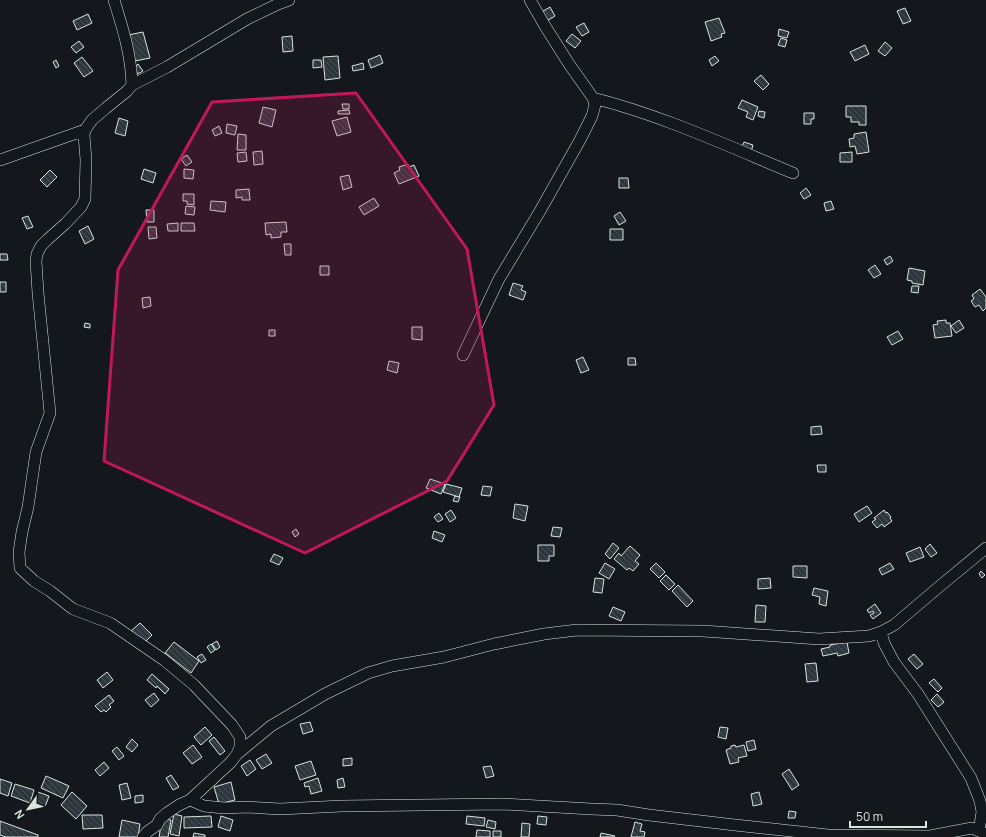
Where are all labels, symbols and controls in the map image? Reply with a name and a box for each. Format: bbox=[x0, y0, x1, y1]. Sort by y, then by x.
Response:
north arrow bbox=[8, 789, 48, 829]
scale bar bbox=[850, 803, 926, 829]
text: N bbox=[11, 807, 28, 822]
text: 50 m bbox=[856, 808, 883, 825]

